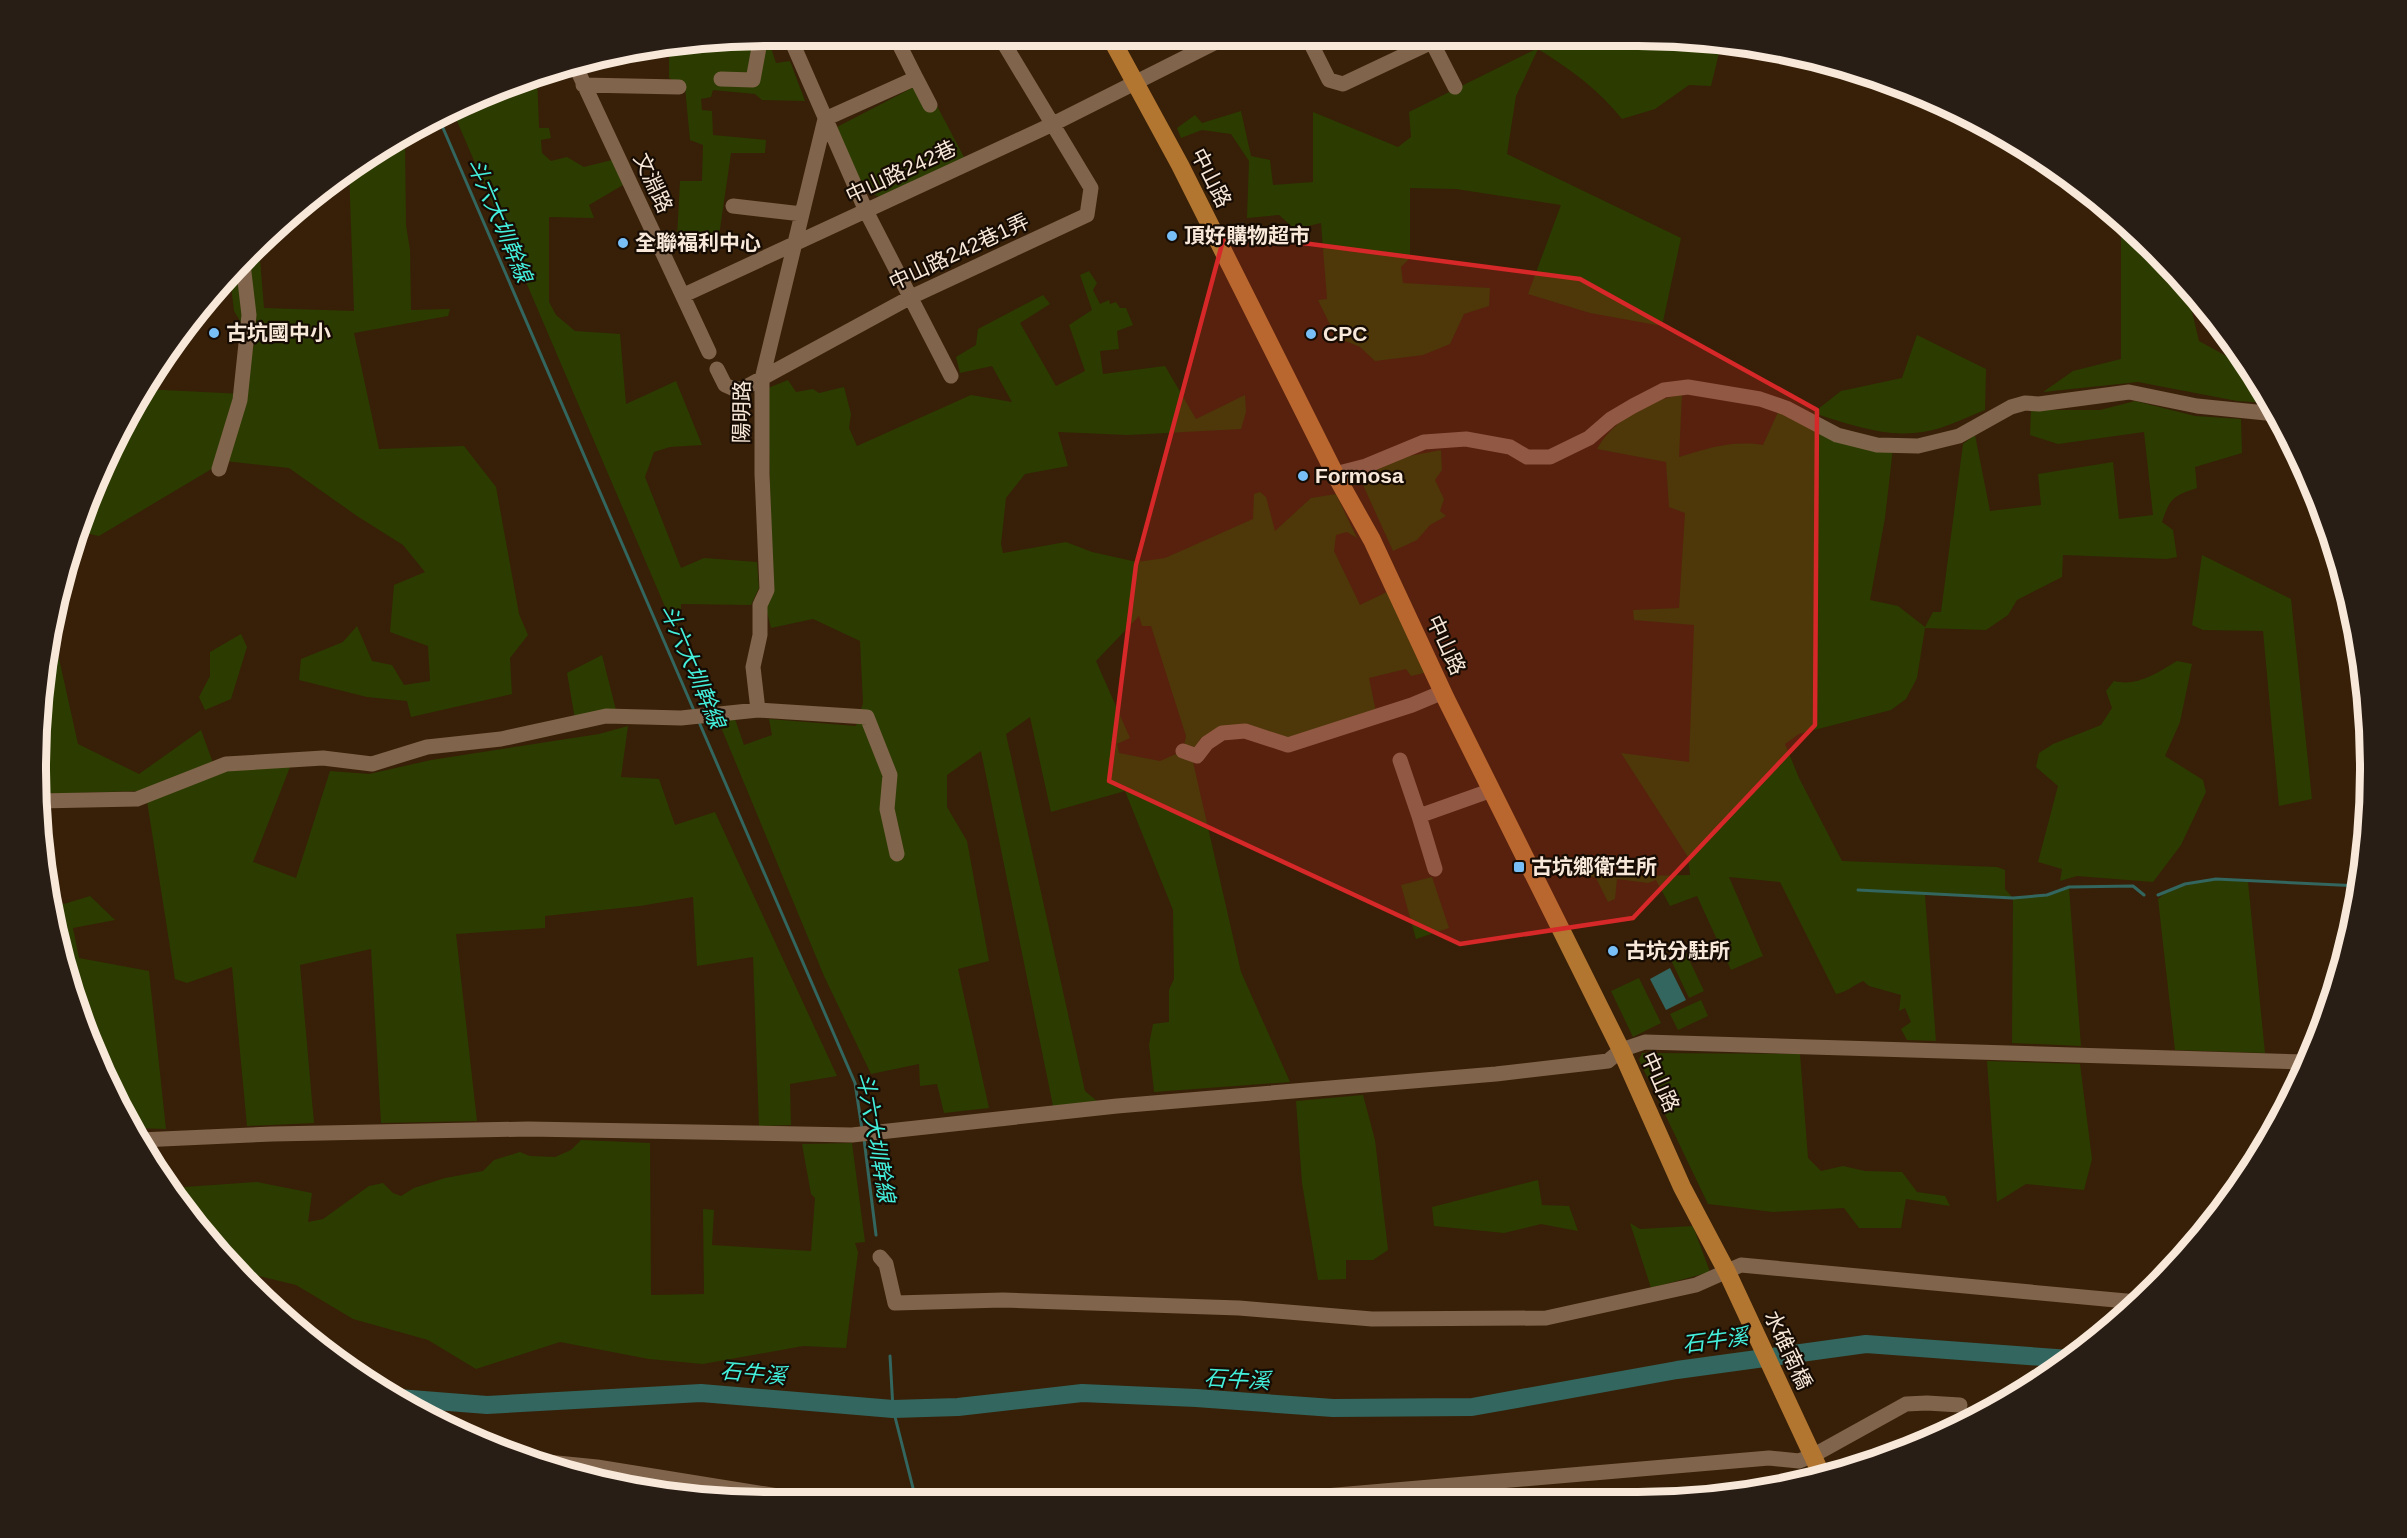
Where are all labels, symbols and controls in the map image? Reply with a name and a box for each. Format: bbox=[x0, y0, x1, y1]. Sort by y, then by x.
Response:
street label: 中山路242巷 bbox=[842, 136, 960, 207]
street label: 中山路 bbox=[1187, 144, 1236, 211]
street label: 文淵路 bbox=[630, 149, 677, 216]
water label: 斗六大圳幹線 bbox=[462, 155, 538, 289]
street label: 中山路242巷1弄 bbox=[885, 209, 1032, 294]
place label: 頂好購物超市 bbox=[1184, 224, 1310, 247]
marker: 頂好購物超市 bbox=[1165, 229, 1179, 243]
place label: 全聯福利中心 bbox=[635, 231, 761, 254]
marker: 全聯福利中心 bbox=[616, 236, 630, 250]
place label: 古坑國中小 bbox=[226, 321, 331, 344]
place label: CPC bbox=[1323, 322, 1367, 345]
marker: 古坑國中小 bbox=[207, 326, 221, 340]
marker: CPC bbox=[1304, 327, 1318, 341]
street label: 陽明路 bbox=[729, 380, 754, 444]
place label: Formosa bbox=[1315, 464, 1404, 487]
marker: Formosa bbox=[1296, 469, 1310, 483]
water label: 斗六大圳幹線 bbox=[655, 601, 731, 735]
street label: 中山路 bbox=[1423, 611, 1470, 678]
place label: 古坑鄉衛生所 bbox=[1531, 855, 1657, 878]
marker: 古坑鄉衛生所 bbox=[1512, 860, 1526, 874]
place label: 古坑分駐所 bbox=[1625, 939, 1730, 962]
marker: 古坑分駐所 bbox=[1606, 944, 1620, 958]
street label: 中山路 bbox=[1637, 1048, 1684, 1115]
water label: 斗六大圳幹線 bbox=[852, 1070, 900, 1207]
street label: 水碓南橋 bbox=[1760, 1307, 1817, 1393]
water label: 石牛溪 bbox=[1681, 1323, 1752, 1357]
water label: 石牛溪 bbox=[719, 1358, 790, 1389]
water label: 石牛溪 bbox=[1203, 1365, 1274, 1394]

